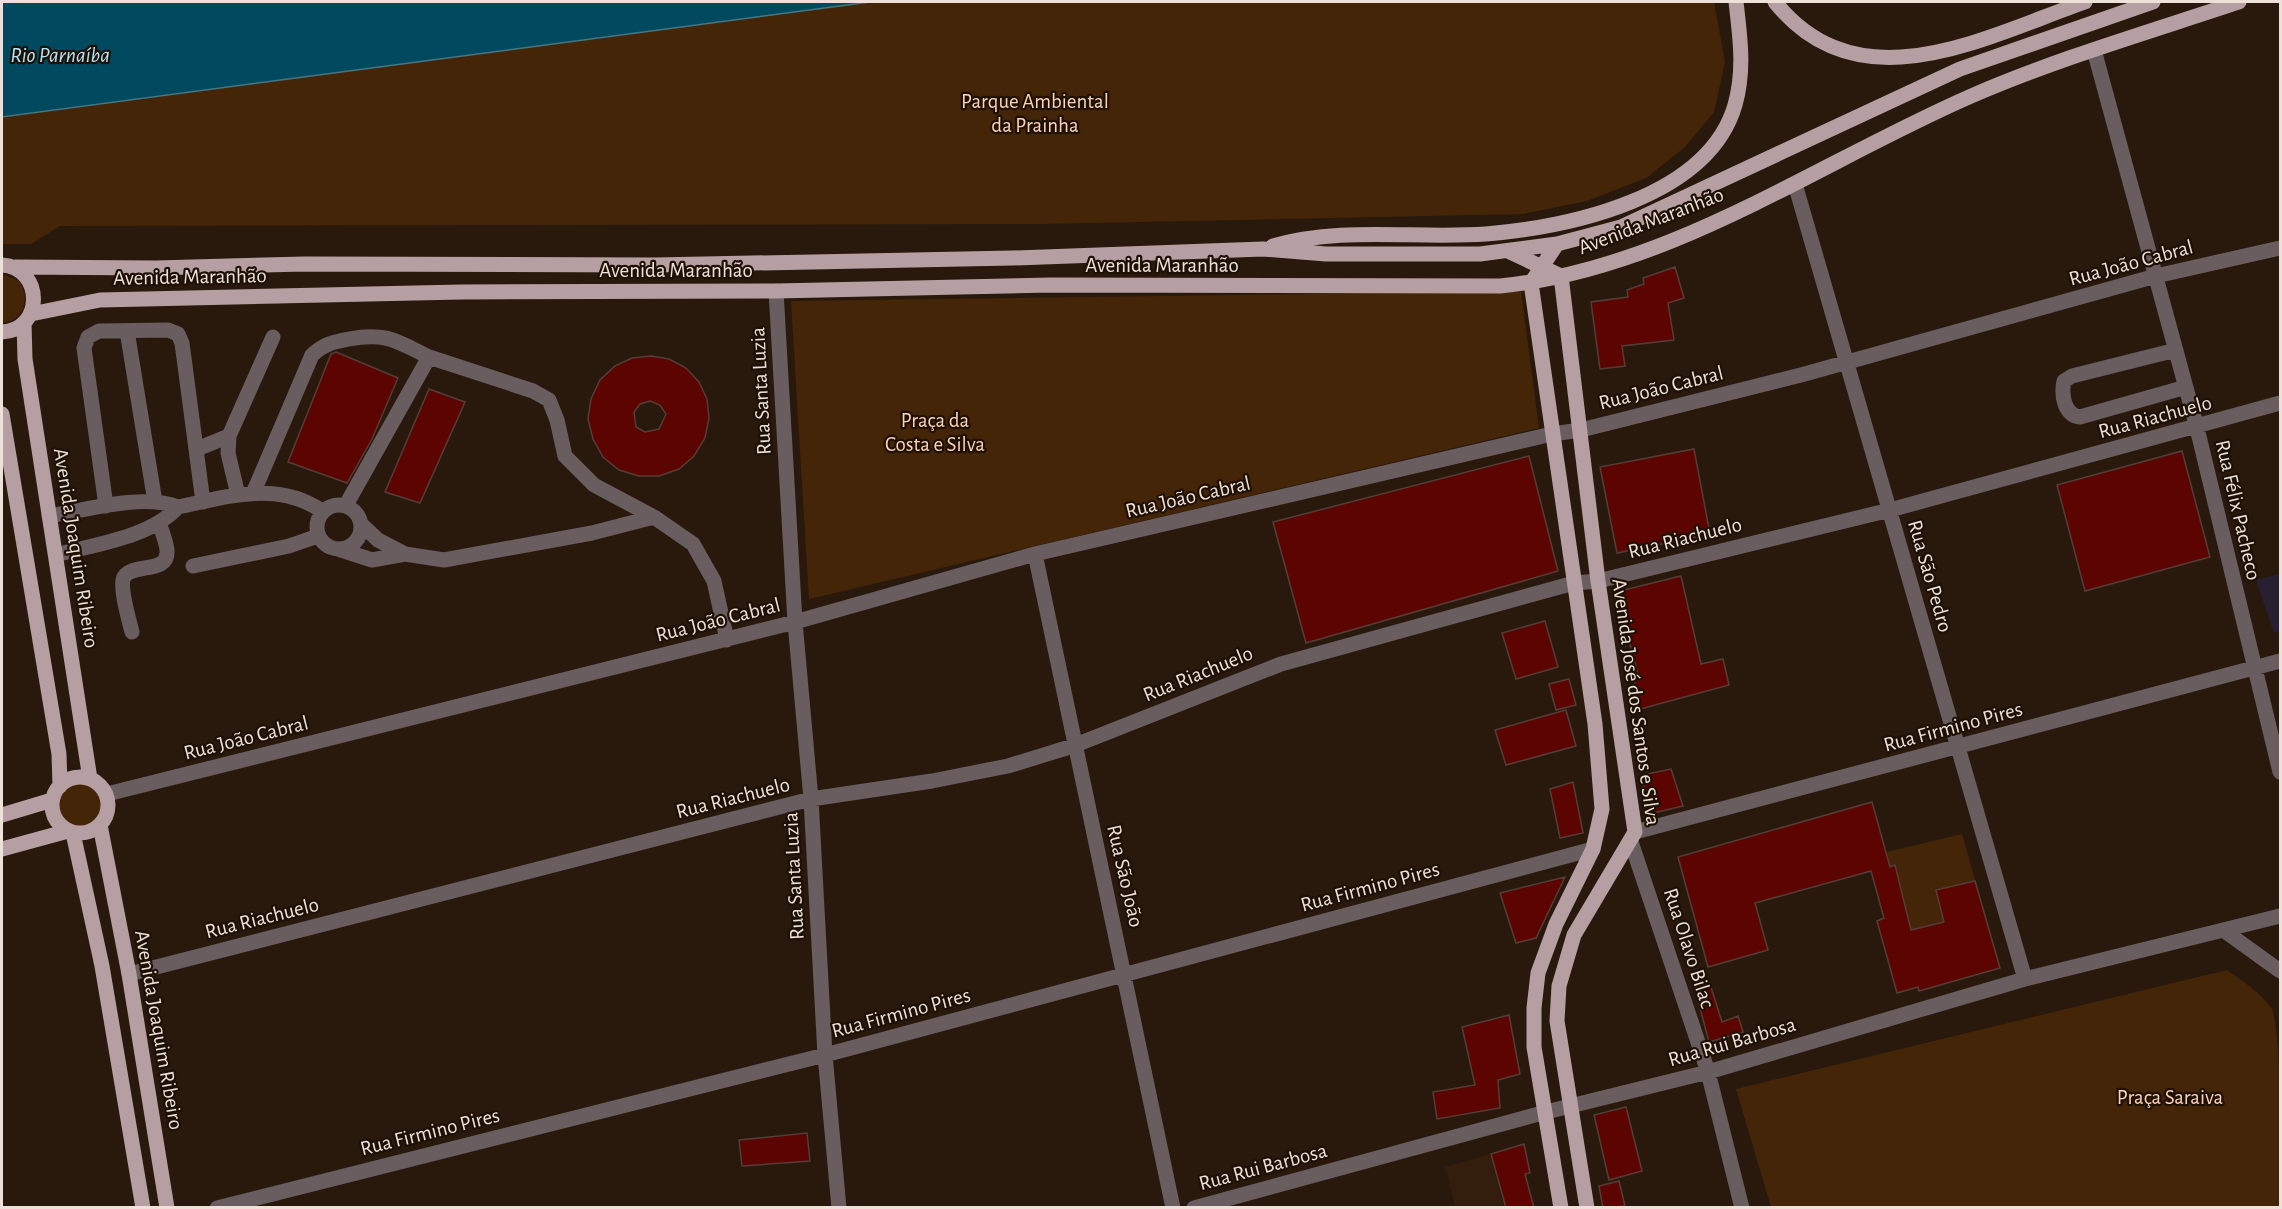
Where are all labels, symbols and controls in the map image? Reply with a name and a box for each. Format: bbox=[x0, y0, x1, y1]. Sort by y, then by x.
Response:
water label: Rio Parnaíba bbox=[10, 44, 110, 66]
park label: Parque Ambiental da Prainha bbox=[961, 91, 1109, 136]
street label: Avenida Maranhão bbox=[1576, 184, 1726, 258]
street label: Rua João Cabral bbox=[2067, 236, 2195, 290]
street label: Avenida Maranhão bbox=[1085, 255, 1239, 276]
street label: Avenida Maranhão bbox=[599, 260, 753, 281]
street label: Avenida Maranhão bbox=[113, 265, 267, 289]
street label: Rua Santa Luzia bbox=[747, 326, 775, 455]
street label: Rua João Cabral bbox=[1597, 362, 1725, 414]
street label: Rua Riachuelo bbox=[2096, 392, 2214, 442]
park label: Praça da Costa e Silva bbox=[885, 410, 985, 455]
street label: Rua Félix Pacheco bbox=[2212, 438, 2264, 582]
street label: Avenida Joaquim Ribeiro bbox=[50, 447, 102, 649]
street label: Rua João Cabral bbox=[1123, 472, 1253, 522]
street label: Rua Riachuelo bbox=[1626, 514, 1744, 562]
street label: Rua São Pedro bbox=[1904, 517, 1956, 635]
street label: Avenida José dos Santos e Silva bbox=[1608, 577, 1664, 827]
street label: Rua João Cabral bbox=[654, 594, 782, 646]
street label: Rua Riachuelo bbox=[1140, 642, 1256, 706]
street label: Rua Firmino Pires bbox=[1881, 698, 2025, 756]
street label: Rua João Cabral bbox=[182, 712, 310, 764]
street label: Rua Riachuelo bbox=[674, 774, 792, 822]
street label: Rua Santa Luzia bbox=[780, 811, 808, 940]
street label: Rua São João bbox=[1103, 823, 1147, 929]
street label: Rua Firmino Pires bbox=[1298, 858, 1442, 916]
street label: Rua Olavo Bilac bbox=[1660, 885, 1718, 1011]
street label: Rua Riachuelo bbox=[203, 894, 321, 942]
street label: Avenida Joaquim Ribeiro bbox=[131, 929, 187, 1131]
street label: Rua Firmino Pires bbox=[829, 984, 973, 1042]
street label: Rua Rui Barbosa bbox=[1666, 1014, 1798, 1070]
park label: Praça Saraiva bbox=[2117, 1087, 2224, 1108]
street label: Rua Firmino Pires bbox=[358, 1105, 502, 1159]
street label: Rua Rui Barbosa bbox=[1197, 1140, 1330, 1194]

